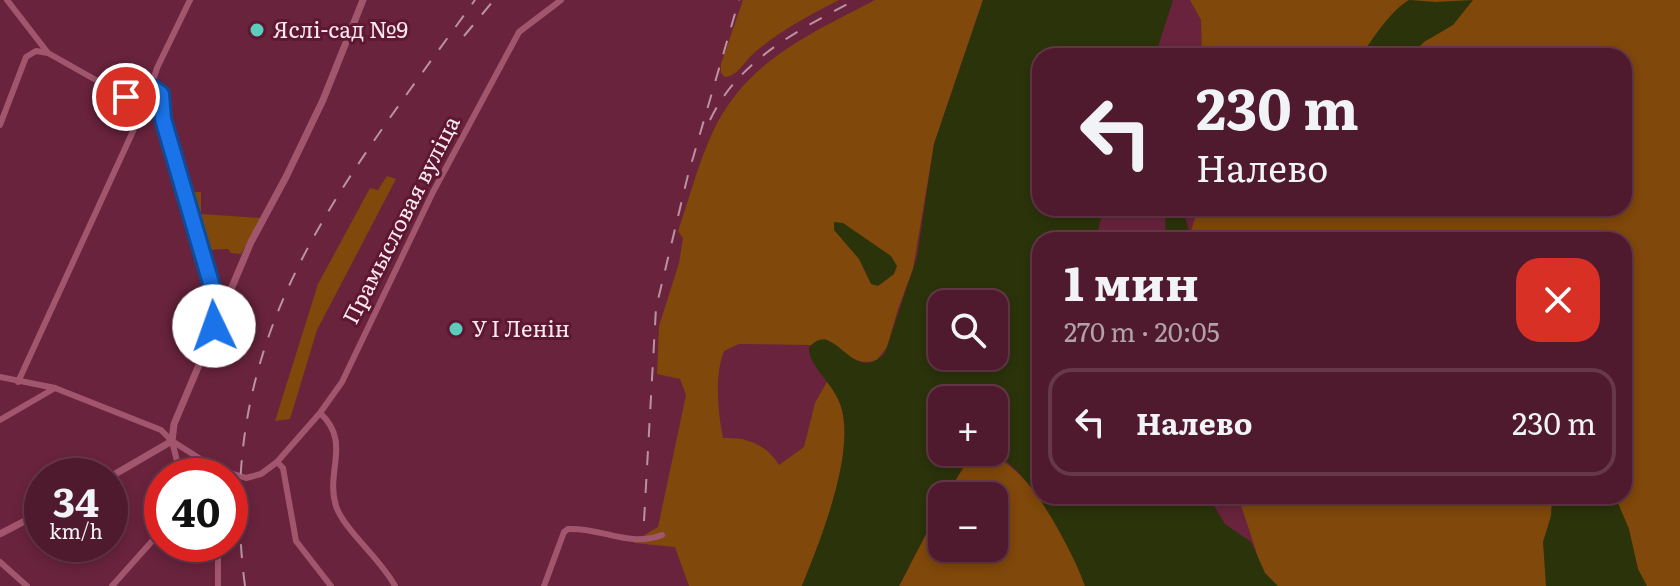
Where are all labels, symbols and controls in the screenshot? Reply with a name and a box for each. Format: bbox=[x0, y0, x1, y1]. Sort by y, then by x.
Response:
place label: Яслі-сад №9 bbox=[273, 12, 408, 45]
marker: Яслі-сад №9 bbox=[248, 21, 266, 39]
pin bbox=[92, 63, 160, 131]
text: 230 m bbox=[1196, 64, 1359, 147]
icon: arrive bbox=[104, 75, 148, 119]
icon: left bbox=[1064, 80, 1168, 184]
street label: Прамысловая вуліца bbox=[333, 109, 467, 329]
text: Налево bbox=[1196, 140, 1328, 193]
text: 1 мин bbox=[1064, 245, 1199, 316]
button: close bbox=[1516, 258, 1600, 342]
position arrow bbox=[172, 284, 256, 368]
map controls bbox=[928, 290, 1008, 562]
button: search bbox=[928, 290, 1008, 370]
place label: У І Ленін bbox=[472, 311, 570, 344]
text: 270 m · 20:05 bbox=[1064, 311, 1220, 350]
marker: У І Ленін bbox=[447, 320, 465, 338]
button: + bbox=[928, 386, 1008, 466]
icon: left bbox=[1068, 400, 1112, 444]
text: Налево bbox=[1136, 400, 1252, 444]
text: 230 m bbox=[1512, 400, 1596, 444]
speed limit sign: 40 bbox=[144, 458, 248, 562]
text: 34 bbox=[53, 470, 99, 529]
button: − bbox=[928, 482, 1008, 562]
text: km/h bbox=[49, 515, 103, 545]

